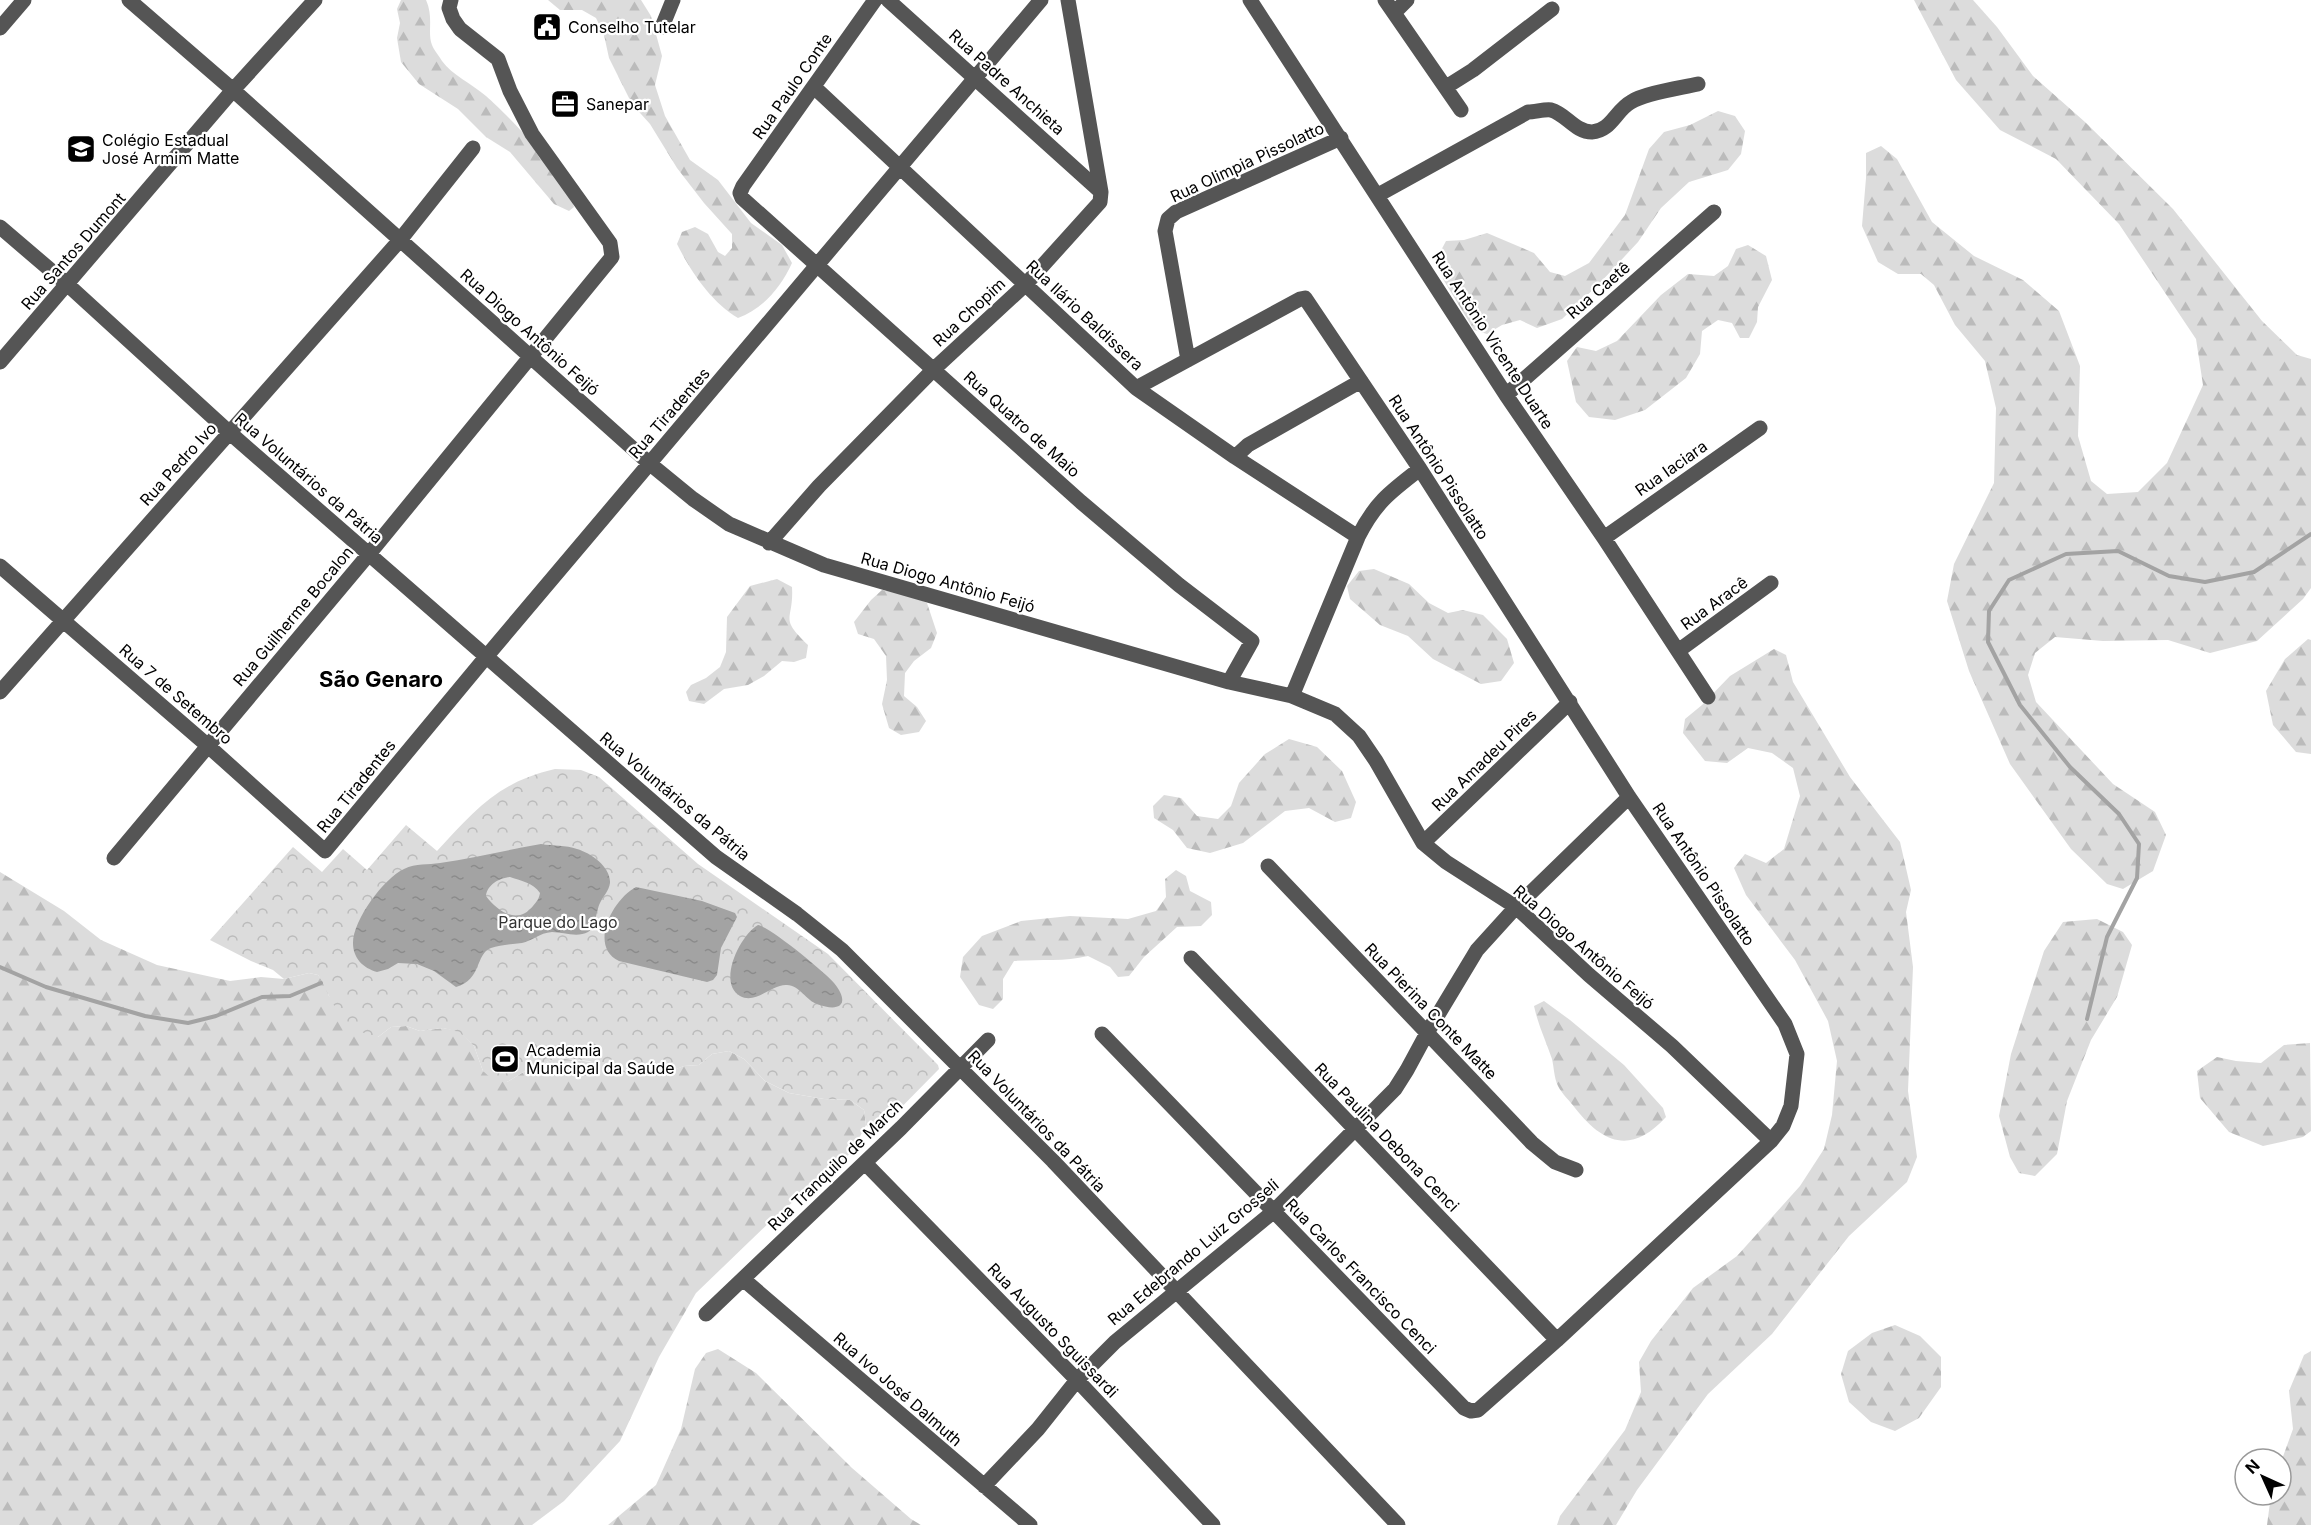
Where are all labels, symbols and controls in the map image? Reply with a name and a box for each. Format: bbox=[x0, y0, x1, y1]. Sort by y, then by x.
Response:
public building icon: Conselho Tutelar bbox=[531, 11, 563, 43]
place label: Conselho Tutelar bbox=[568, 17, 696, 37]
street label: Rua Padre Anchieta bbox=[945, 25, 1069, 139]
street label: Rua Paulo Conte bbox=[748, 29, 836, 143]
office icon: Sanepar bbox=[549, 88, 581, 120]
place label: Sanepar bbox=[586, 94, 649, 114]
street label: Rua Olimpia Pissolatto bbox=[1167, 118, 1327, 206]
place label: Colégio Estadual José Armim Matte bbox=[102, 130, 239, 168]
school or university icon: Colégio Estadual José Armim Matte bbox=[65, 133, 97, 165]
street label: Rua Santos Dumont bbox=[17, 188, 129, 314]
street label: Rua Antônio Vicente Duarte bbox=[1428, 247, 1558, 433]
street label: Rua Ilário Baldissera bbox=[1022, 256, 1148, 374]
street label: Rua Caetê bbox=[1562, 257, 1634, 323]
street label: Rua Diogo Antônio Feijó bbox=[456, 264, 604, 400]
street label: Rua Chopim bbox=[929, 273, 1009, 351]
street label: Rua Tiradentes bbox=[624, 363, 714, 463]
street label: Rua Quatro de Maio bbox=[960, 367, 1084, 481]
street label: Rua Antônio Pissolatto bbox=[1385, 391, 1493, 543]
street label: Rua Voluntários da Pátria bbox=[231, 408, 387, 548]
street label: Rua Pedro Ivo bbox=[135, 418, 221, 510]
street label: Rua Iaciara bbox=[1631, 436, 1711, 500]
street label: Rua Guilherme Bocalon bbox=[229, 542, 357, 690]
street label: Rua Diogo Antônio Feijó bbox=[859, 548, 1037, 616]
street label: Rua Aracê bbox=[1677, 572, 1751, 634]
street label: Rua 7 de Setembro bbox=[115, 639, 237, 749]
district label: São Genaro bbox=[319, 666, 443, 692]
street label: Rua Amadeu Pires bbox=[1427, 705, 1541, 815]
street label: Rua Voluntários da Pátria bbox=[596, 727, 754, 865]
street label: Rua Tiradentes bbox=[312, 735, 400, 837]
street label: Rua Antônio Pissolatto bbox=[1649, 798, 1759, 950]
street label: Rua Diogo Antônio Feijó bbox=[1509, 880, 1659, 1014]
park label: Parque do Lago bbox=[498, 912, 618, 932]
street label: Rua Pierina Conte Matte bbox=[1361, 939, 1501, 1083]
place label: Academia Municipal da Saúde bbox=[526, 1040, 675, 1078]
sports icon: Academia Municipal da Saúde bbox=[489, 1043, 521, 1075]
street label: Rua Voluntários da Pátria bbox=[964, 1046, 1110, 1196]
street label: Rua Paulina Debona Cenci bbox=[1311, 1058, 1463, 1216]
street label: Rua Tranquilo de March bbox=[763, 1095, 907, 1235]
street label: Rua Edebrando Luiz Grosseli bbox=[1103, 1175, 1283, 1329]
street label: Rua Carlos Francisco Cenci bbox=[1281, 1194, 1441, 1358]
street label: Rua Augusto Sguissardi bbox=[984, 1259, 1122, 1401]
street label: Rua Ivo José Dalmuth bbox=[830, 1328, 966, 1450]
north arrow bbox=[2233, 1447, 2293, 1507]
text: N bbox=[2241, 1455, 2264, 1478]

